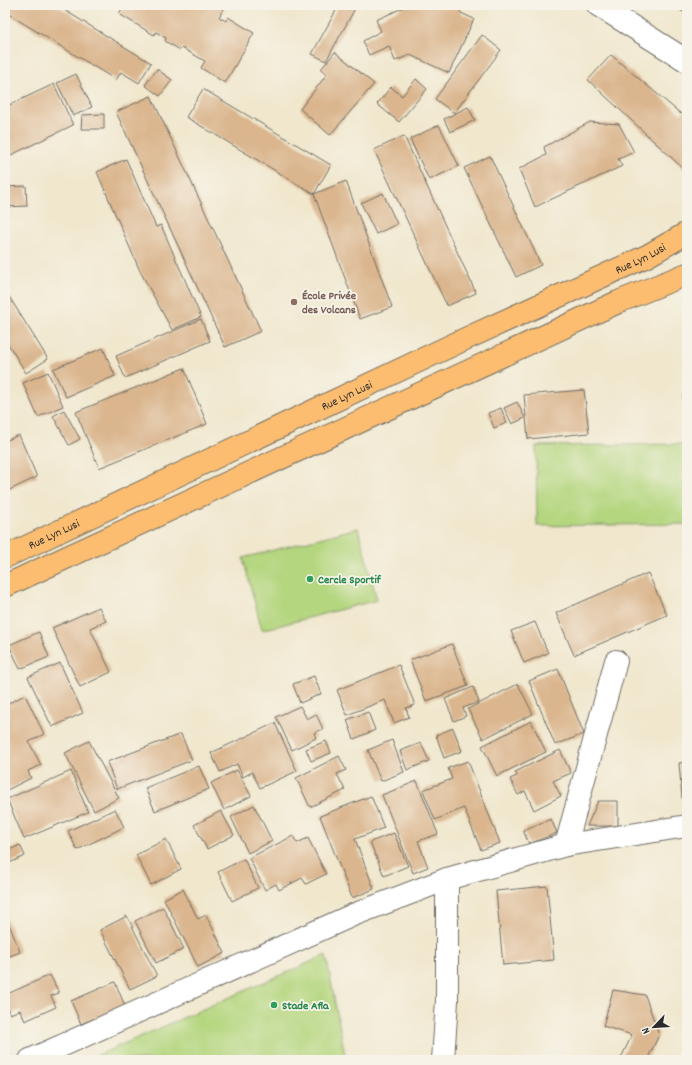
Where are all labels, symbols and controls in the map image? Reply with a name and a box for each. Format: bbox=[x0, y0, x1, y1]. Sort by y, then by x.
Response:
street label: Rue Lyn Lusi bbox=[613, 240, 669, 279]
place label: École Privée des Volcans bbox=[302, 288, 357, 319]
marker: École Privée des Volcans bbox=[289, 297, 299, 307]
street label: Rue Lyn Lusi bbox=[319, 377, 376, 416]
street label: Rue Lyn Lusi bbox=[26, 516, 83, 555]
place label: Cercle Sportif bbox=[318, 572, 382, 589]
marker: Cercle Sportif bbox=[305, 574, 315, 584]
place label: Stade Afia bbox=[282, 998, 330, 1015]
marker: Stade Afia bbox=[269, 1000, 279, 1010]
north arrow bbox=[634, 1007, 674, 1047]
text: N bbox=[638, 1024, 655, 1036]

